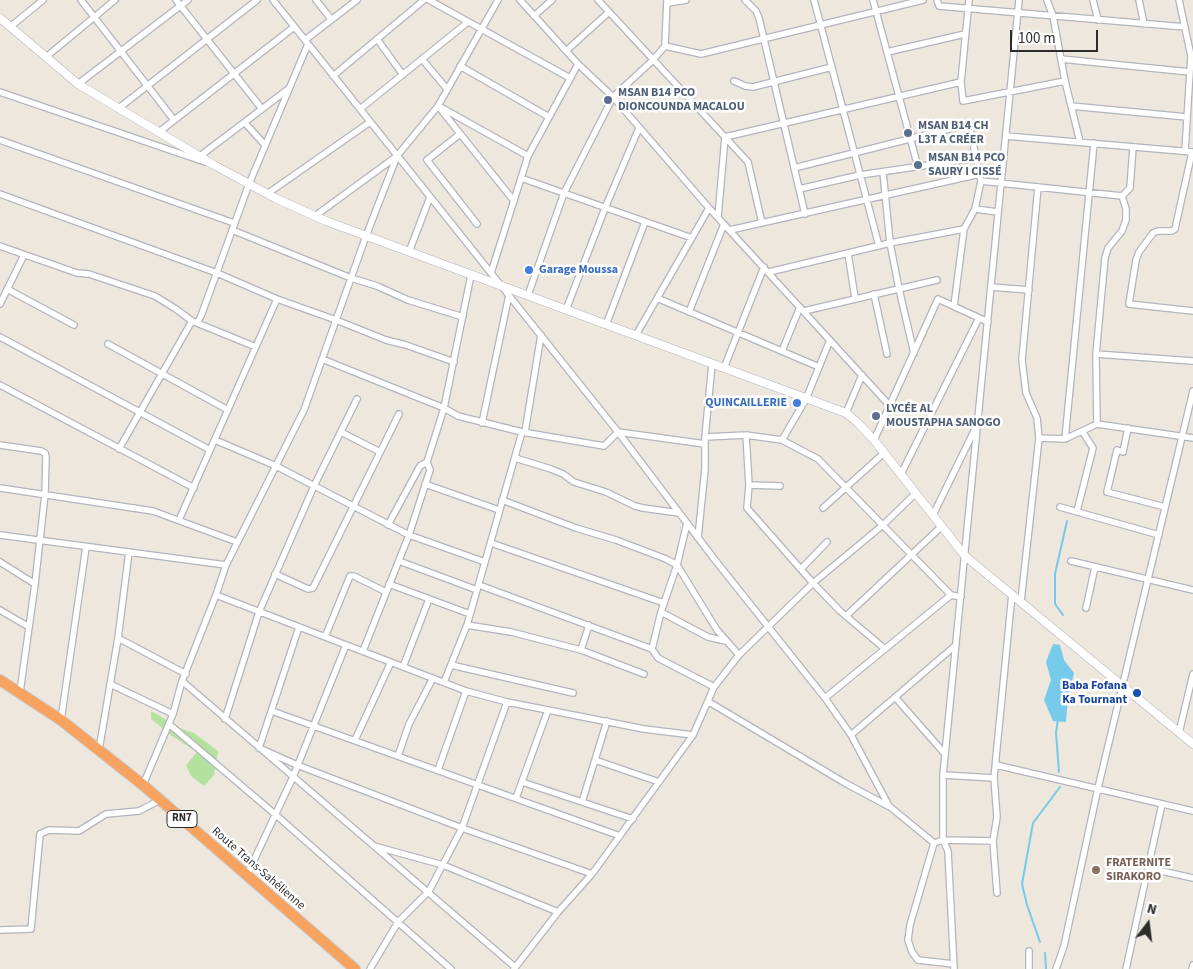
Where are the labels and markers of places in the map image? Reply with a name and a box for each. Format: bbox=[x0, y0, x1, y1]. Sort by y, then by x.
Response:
place label: MSAN B14 PCO DIONCOUNDA MACALOU bbox=[618, 86, 745, 114]
marker: MSAN B14 PCO DIONCOUNDA MACALOU bbox=[602, 94, 614, 106]
place label: MSAN B14 CH L3T A CRÉER bbox=[918, 119, 988, 147]
marker: MSAN B14 CH L3T A CRÉER bbox=[902, 127, 914, 139]
place label: MSAN B14 PCO SAURY I CISSÉ bbox=[928, 151, 1005, 179]
marker: MSAN B14 PCO SAURY I CISSÉ bbox=[912, 159, 924, 171]
place label: Garage Moussa bbox=[539, 263, 618, 277]
marker: Garage Moussa bbox=[523, 264, 535, 276]
place label: QUINCAILLERIE bbox=[705, 396, 787, 410]
marker: QUINCAILLERIE bbox=[791, 397, 803, 409]
place label: LYCÉE AL MOUSTAPHA SANOGO bbox=[886, 402, 1001, 430]
marker: LYCÉE AL MOUSTAPHA SANOGO bbox=[870, 410, 882, 422]
place label: Baba Fofana Ka Tournant bbox=[1062, 679, 1127, 707]
marker: Baba Fofana Ka Tournant bbox=[1131, 687, 1143, 699]
place label: FRATERNITE SIRAKORO bbox=[1106, 856, 1171, 884]
marker: FRATERNITE SIRAKORO bbox=[1090, 864, 1102, 876]

